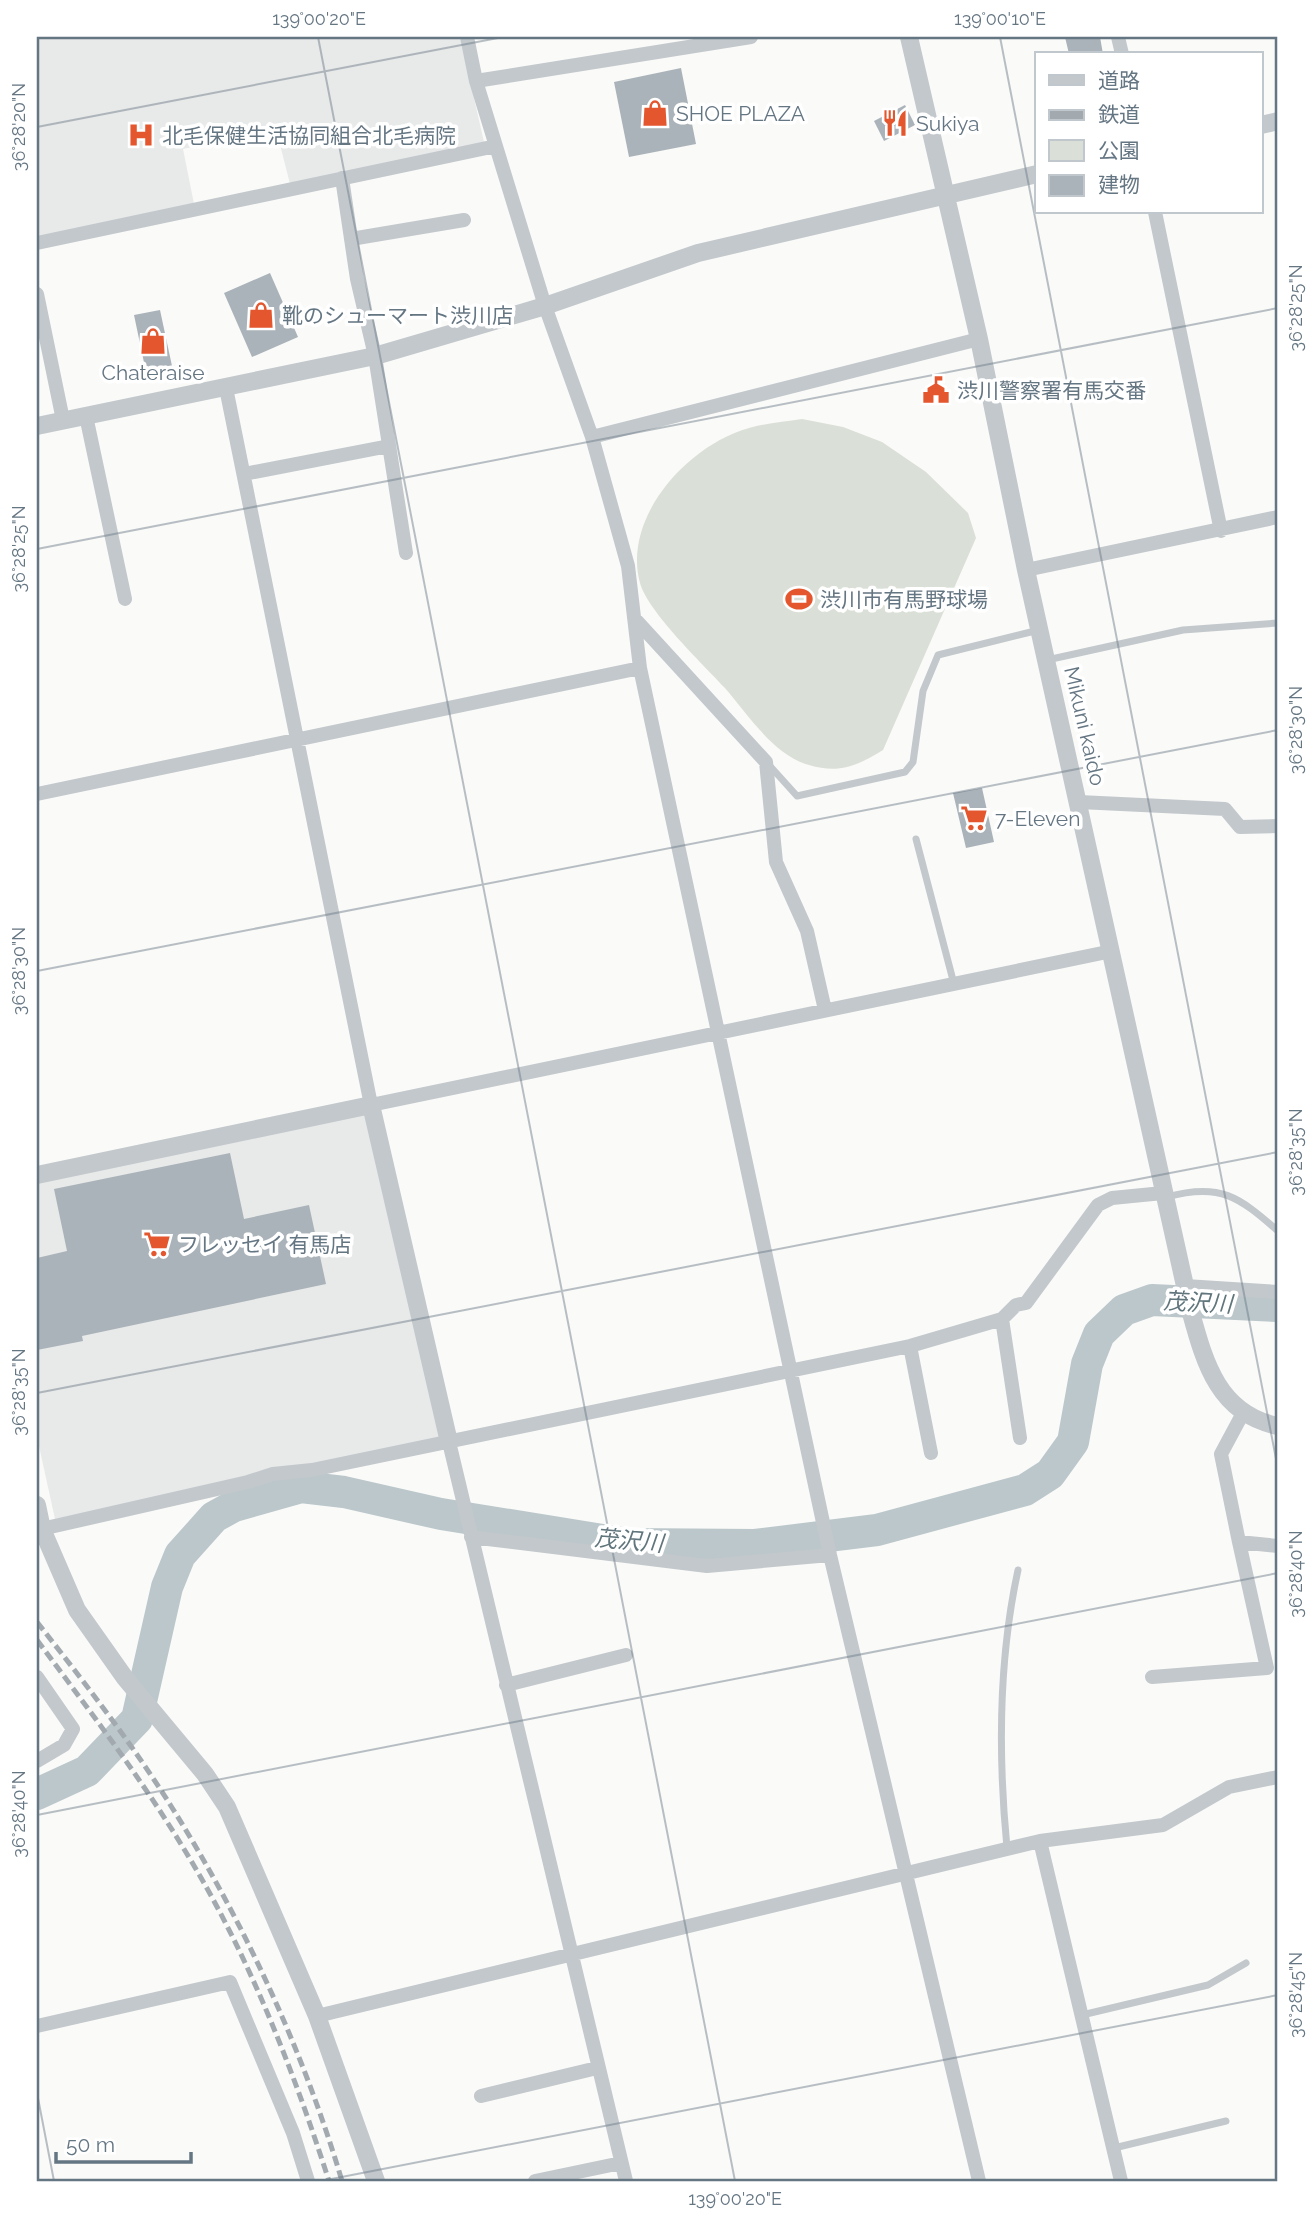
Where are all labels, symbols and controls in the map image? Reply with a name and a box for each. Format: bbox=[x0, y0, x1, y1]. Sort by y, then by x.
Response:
text: 139°00'20"E bbox=[272, 8, 366, 29]
text: 139°00'10"E bbox=[954, 8, 1046, 29]
legend bbox=[1035, 52, 1262, 214]
text: 道路 bbox=[1098, 68, 1140, 93]
text: 36°28'20"N bbox=[8, 83, 29, 171]
shop icon: SHOE PLAZA bbox=[640, 98, 670, 128]
place label: SHOE PLAZA bbox=[676, 101, 805, 126]
text: 鉄道 bbox=[1098, 102, 1140, 127]
restaurant icon: Sukiya bbox=[880, 108, 910, 138]
place label: Sukiya bbox=[916, 111, 979, 136]
hospital icon: 北毛保健生活協同組合北毛病院 bbox=[126, 120, 156, 150]
place label: 北毛保健生活協同組合北毛病院 bbox=[162, 123, 456, 148]
text: 公園 bbox=[1098, 138, 1140, 163]
text: 建物 bbox=[1098, 172, 1140, 197]
text: 36°28'25"N bbox=[1285, 264, 1306, 352]
shop icon: 靴のシューマート渋川店 bbox=[246, 300, 276, 330]
place label: 靴のシューマート渋川店 bbox=[282, 303, 513, 328]
shop icon: Chateraise bbox=[138, 326, 168, 356]
place label: Chateraise bbox=[101, 360, 205, 385]
public building icon: 渋川警察署有馬交番 bbox=[921, 375, 951, 405]
place label: 渋川警察署有馬交番 bbox=[957, 378, 1146, 403]
text: 36°28'25"N bbox=[8, 505, 29, 593]
sports icon: 渋川市有馬野球場 bbox=[784, 584, 814, 614]
place label: 渋川市有馬野球場 bbox=[820, 587, 988, 612]
street label: Mikuni kaido bbox=[1059, 664, 1111, 788]
text: 36°28'30"N bbox=[1285, 686, 1306, 774]
supermarket icon: 7-Eleven bbox=[959, 803, 989, 833]
place label: 7-Eleven bbox=[995, 806, 1080, 831]
text: 36°28'30"N bbox=[8, 927, 29, 1015]
text: 36°28'35"N bbox=[1285, 1108, 1306, 1196]
supermarket icon: フレッセイ 有馬店 bbox=[142, 1229, 172, 1259]
place label: フレッセイ 有馬店 bbox=[178, 1232, 351, 1257]
water label: 茂沢川 bbox=[1163, 1287, 1236, 1317]
text: 36°28'35"N bbox=[8, 1348, 29, 1436]
water label: 茂沢川 bbox=[593, 1524, 668, 1557]
text: 36°28'40"N bbox=[1285, 1530, 1306, 1618]
text: 36°28'40"N bbox=[8, 1770, 29, 1858]
text: 36°28'45"N bbox=[1285, 1952, 1306, 2038]
scale bar bbox=[56, 2120, 191, 2164]
text: 50 m bbox=[66, 2132, 115, 2157]
text: 139°00'20"E bbox=[688, 2188, 782, 2209]

